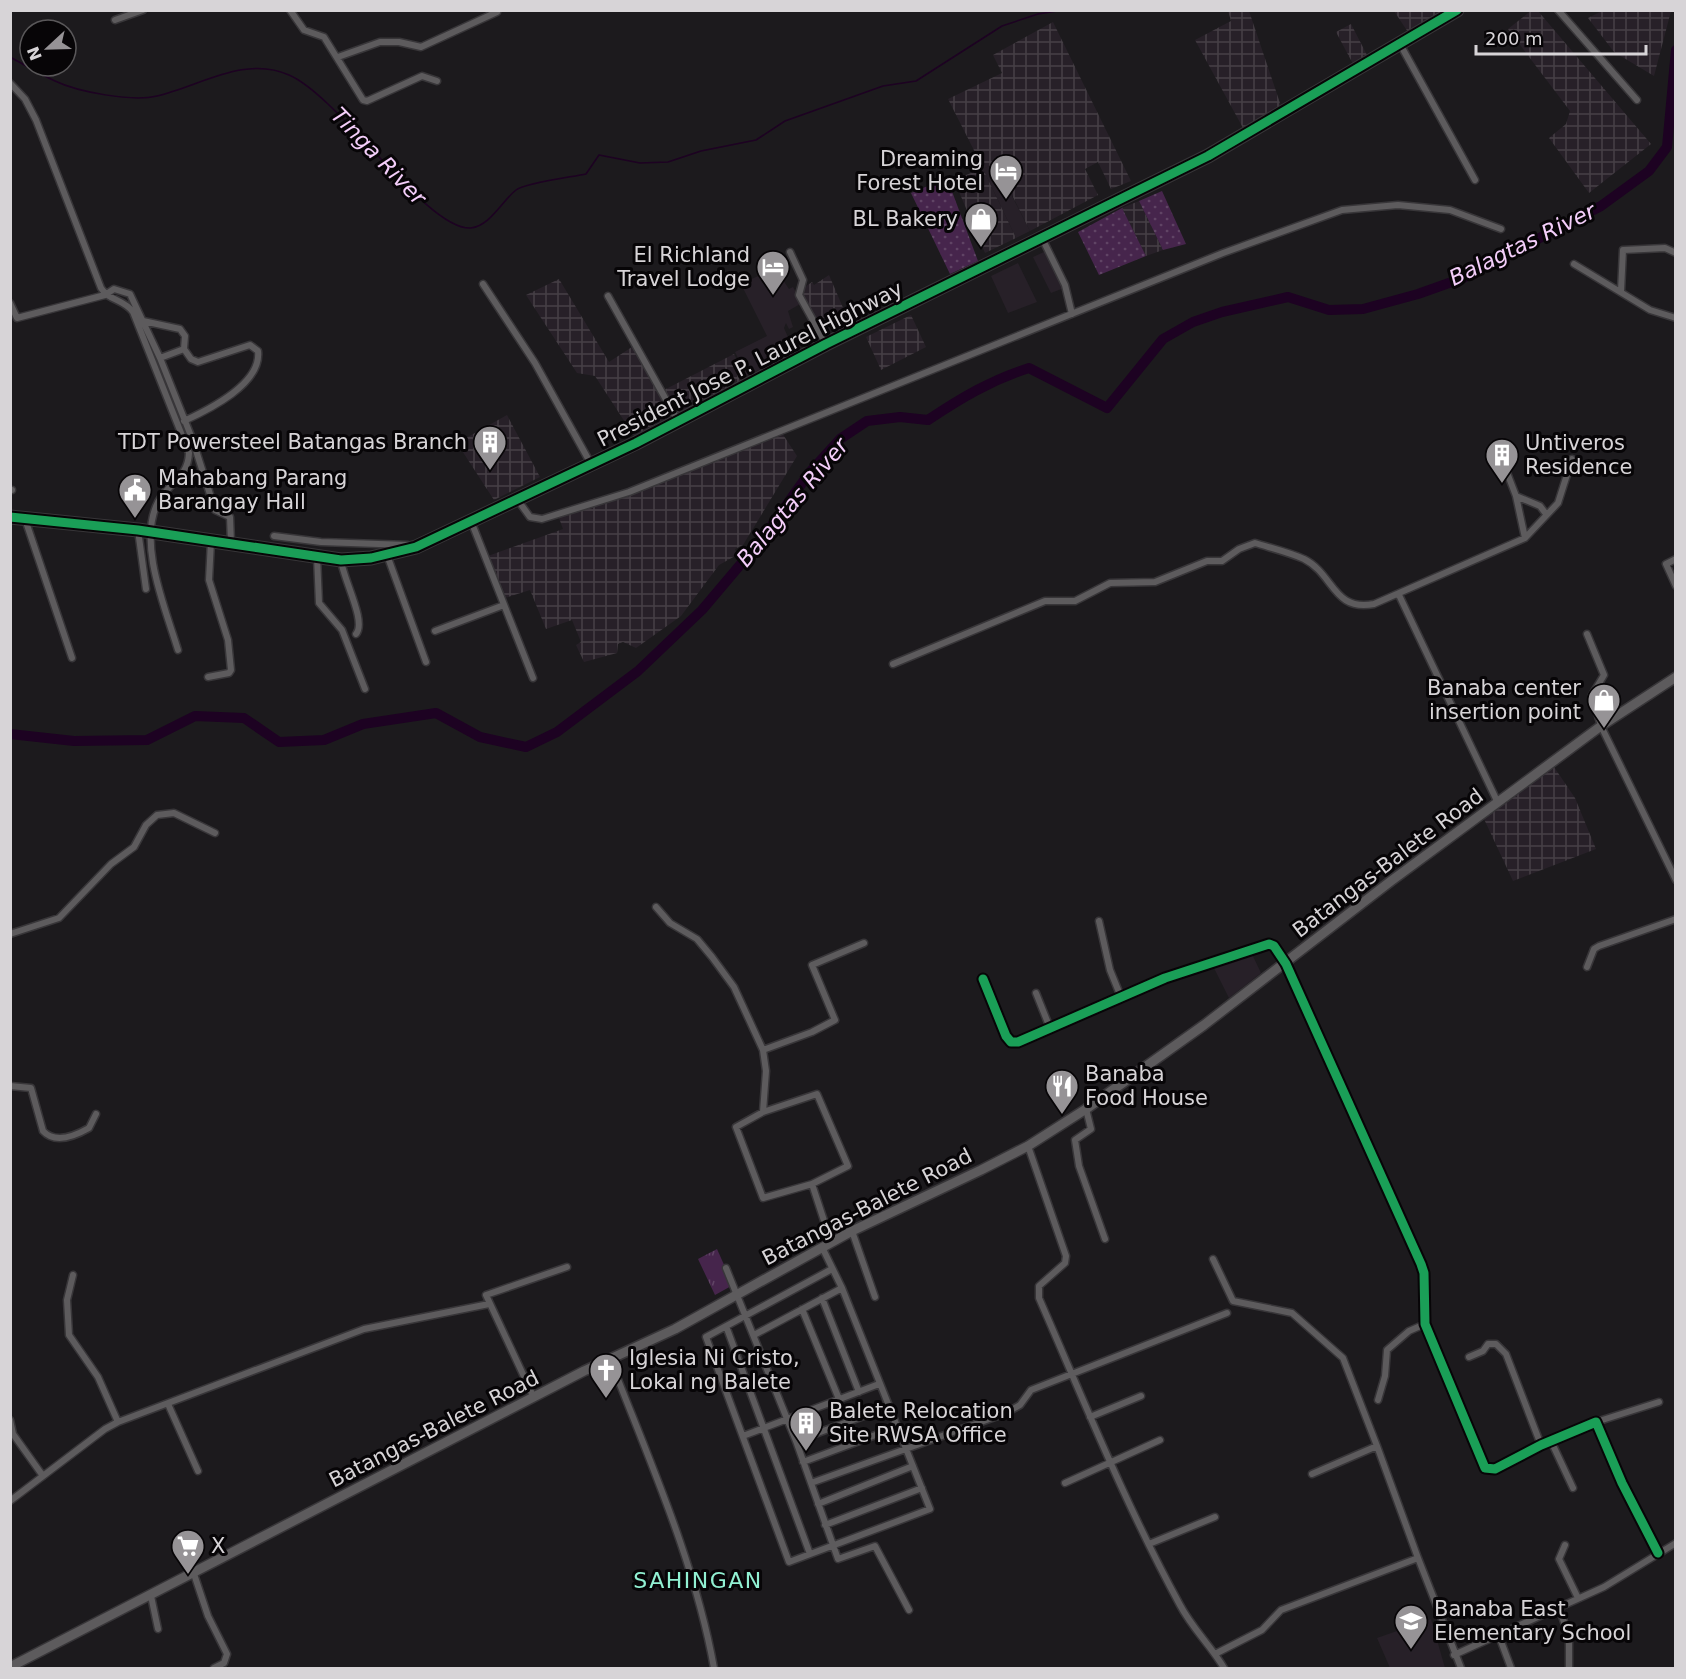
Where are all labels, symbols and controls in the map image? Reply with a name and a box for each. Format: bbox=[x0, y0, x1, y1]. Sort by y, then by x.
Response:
north arrow bbox=[18, 18, 78, 78]
scale bar bbox=[1476, 18, 1646, 56]
text: 200 m bbox=[1485, 28, 1543, 49]
text: N bbox=[23, 44, 46, 63]
water label: Tinga River bbox=[326, 103, 432, 211]
place label: Dreaming Forest Hotel bbox=[856, 147, 983, 195]
hotel icon: Dreaming Forest Hotel bbox=[988, 153, 1024, 200]
water label: Balagtas River bbox=[1445, 197, 1601, 291]
shop icon: BL Bakery bbox=[963, 201, 999, 248]
place label: BL Bakery bbox=[853, 207, 958, 231]
place label: El Richland Travel Lodge bbox=[616, 243, 750, 291]
hotel icon: El Richland Travel Lodge bbox=[755, 249, 791, 296]
street label: President Jose P. Laurel Highway bbox=[593, 276, 907, 452]
building icon: TDT Powersteel Batangas Branch bbox=[472, 424, 508, 471]
place label: TDT Powersteel Batangas Branch bbox=[117, 430, 467, 454]
place label: Untiveros Residence bbox=[1525, 431, 1632, 479]
water label: Balagtas River bbox=[731, 432, 855, 572]
building icon: Untiveros Residence bbox=[1484, 437, 1520, 484]
place label: Mahabang Parang Barangay Hall bbox=[158, 466, 347, 514]
public building icon: Mahabang Parang Barangay Hall bbox=[117, 472, 153, 519]
place label: Banaba center insertion point bbox=[1427, 676, 1581, 724]
shop icon: Banaba center insertion point bbox=[1586, 682, 1622, 729]
street label: Batangas-Balete Road bbox=[1288, 784, 1488, 942]
place label: Banaba Food House bbox=[1085, 1062, 1208, 1110]
restaurant icon: Banaba Food House bbox=[1044, 1068, 1080, 1115]
street label: Batangas-Balete Road bbox=[758, 1144, 976, 1270]
place label: Iglesia Ni Cristo, Lokal ng Balete bbox=[629, 1346, 800, 1394]
church icon: Iglesia Ni Cristo, Lokal ng Balete bbox=[588, 1352, 624, 1399]
street label: Batangas-Balete Road bbox=[325, 1366, 543, 1492]
place label: Balete Relocation Site RWSA Office bbox=[829, 1399, 1013, 1447]
building icon: Balete Relocation Site RWSA Office bbox=[788, 1405, 824, 1452]
supermarket icon: X bbox=[170, 1528, 206, 1575]
place label: X bbox=[211, 1534, 225, 1558]
district label: SAHINGAN bbox=[633, 1568, 763, 1593]
place label: Banaba East Elementary School bbox=[1434, 1597, 1631, 1645]
school or university icon: Banaba East Elementary School bbox=[1393, 1603, 1429, 1650]

